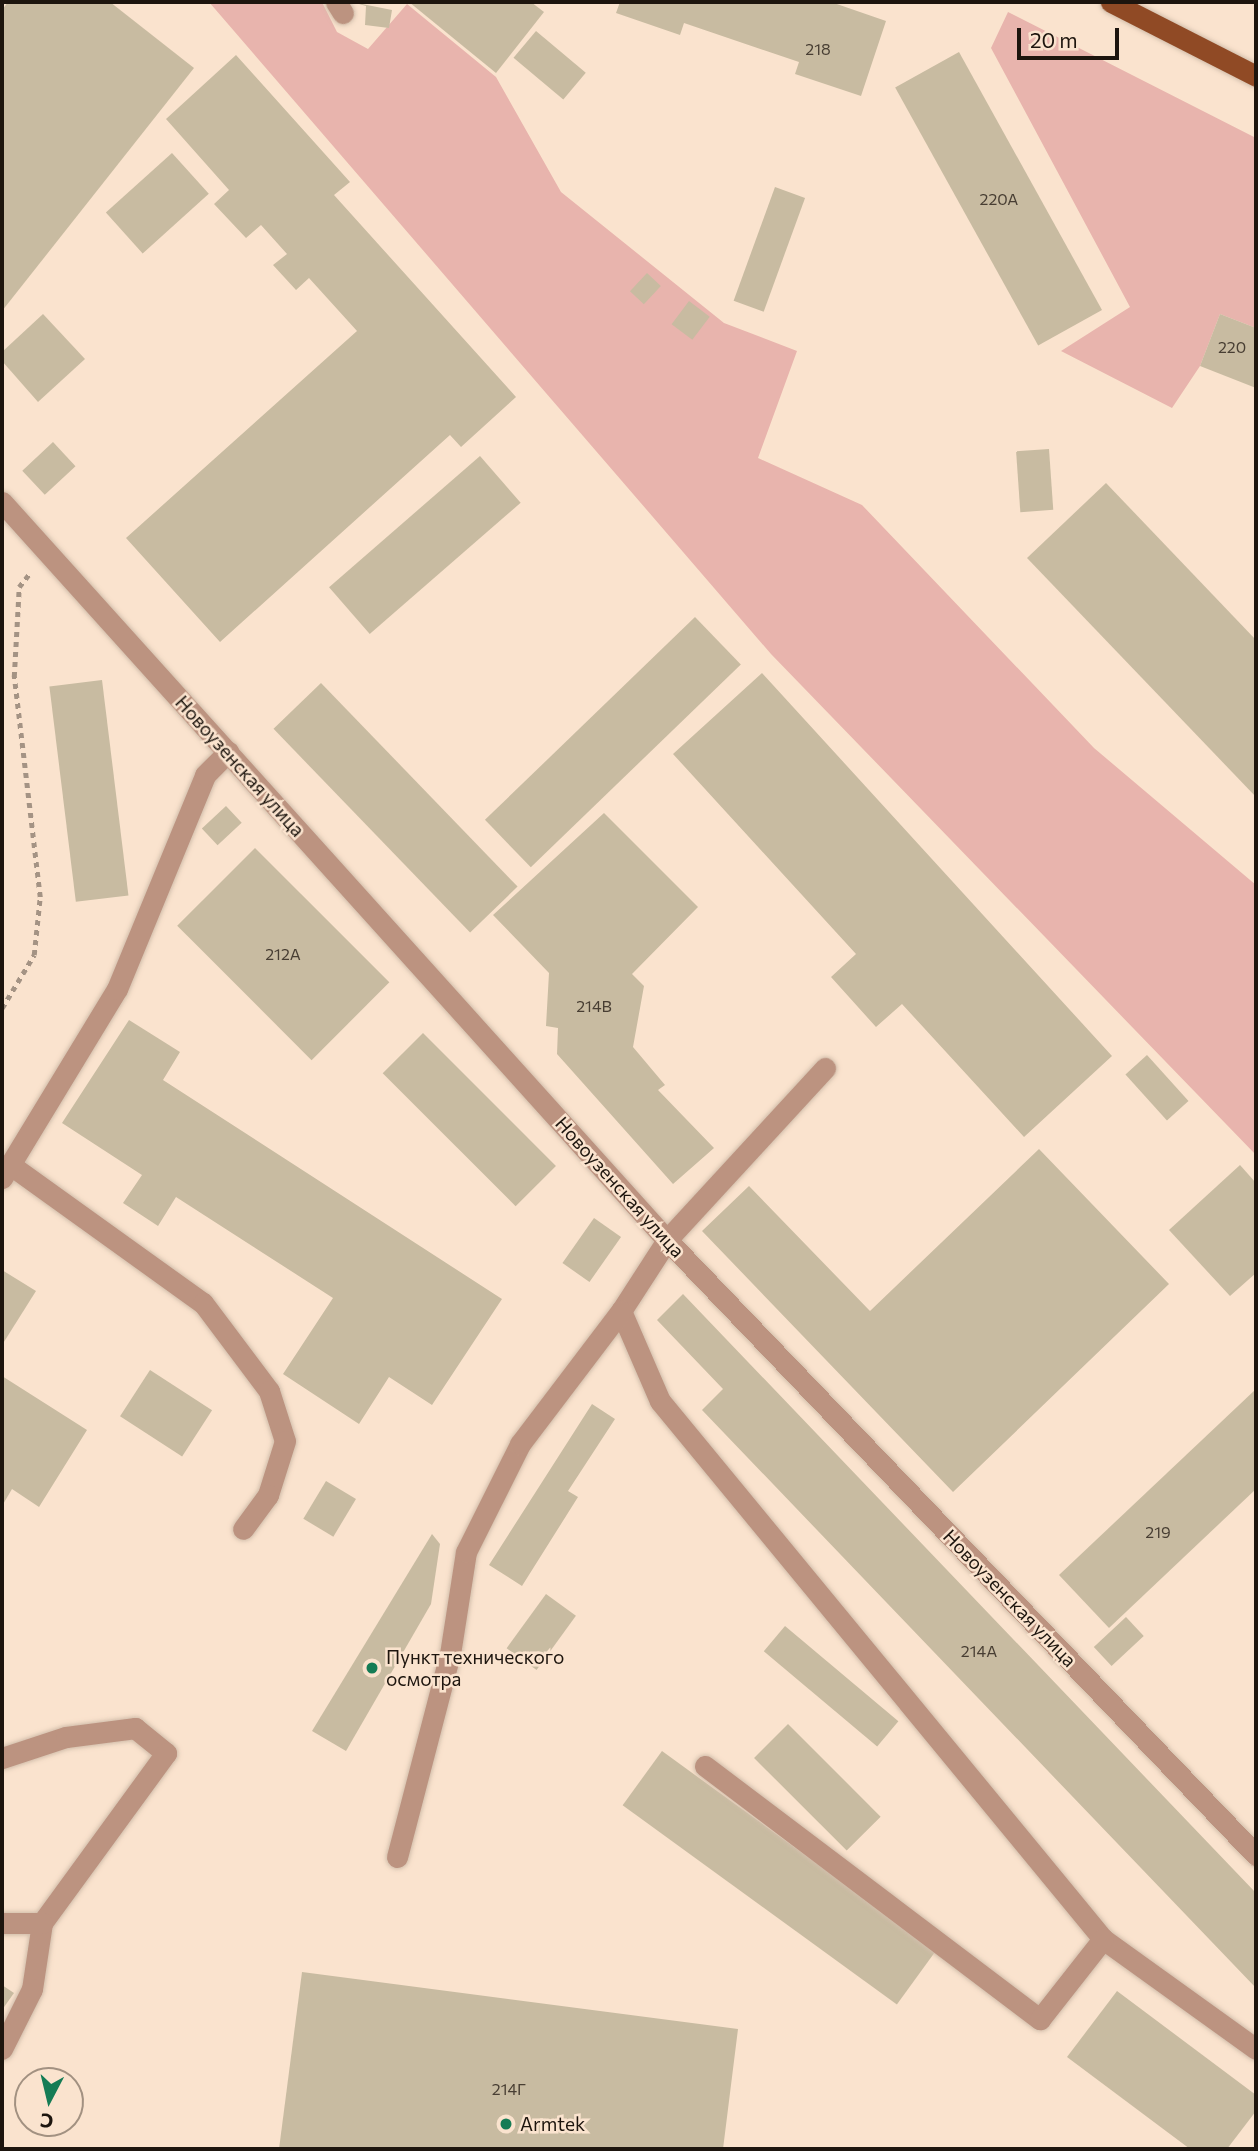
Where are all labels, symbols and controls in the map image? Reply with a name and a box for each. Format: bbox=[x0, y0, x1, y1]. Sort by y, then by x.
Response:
scale bar bbox=[1020, 14, 1122, 58]
text: 20 m bbox=[1030, 27, 1078, 52]
house number: 218 bbox=[805, 39, 831, 59]
house number: 220А bbox=[980, 189, 1018, 209]
house number: 220 bbox=[1218, 337, 1246, 357]
street label: Новоузенская улица bbox=[171, 691, 309, 841]
house number: 212А bbox=[265, 944, 301, 964]
house number: 214В bbox=[576, 996, 612, 1016]
street label: Новоузенская улица bbox=[551, 1112, 689, 1262]
house number: 219 bbox=[1145, 1522, 1171, 1542]
street label: Новоузенская улица bbox=[939, 1525, 1081, 1671]
house number: 214А bbox=[961, 1641, 997, 1661]
place label: Пункт технического осмотра bbox=[386, 1646, 564, 1690]
marker: Пункт технического осмотра bbox=[364, 1660, 380, 1676]
north arrow bbox=[14, 2067, 84, 2137]
house number: 214Г bbox=[492, 2079, 526, 2099]
text: С bbox=[39, 2109, 54, 2134]
place label: Armtek bbox=[520, 2113, 585, 2135]
marker: Armtek bbox=[498, 2116, 514, 2132]

